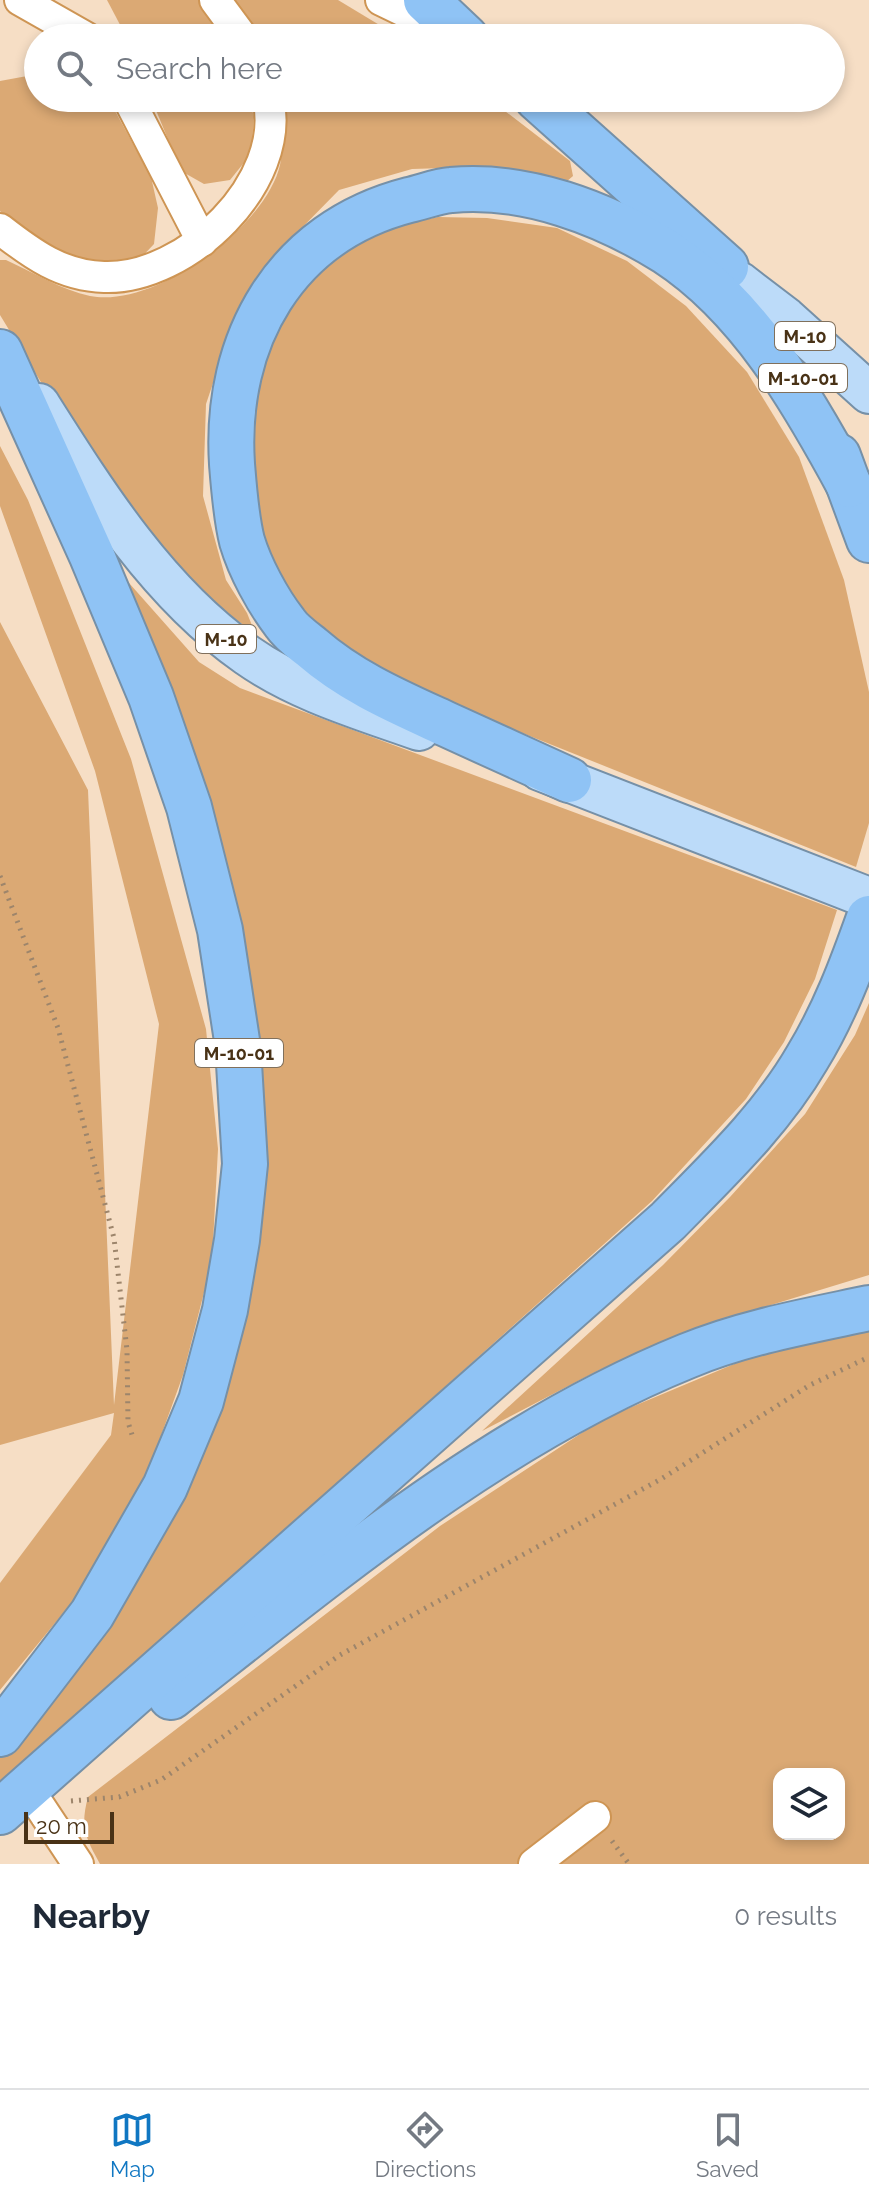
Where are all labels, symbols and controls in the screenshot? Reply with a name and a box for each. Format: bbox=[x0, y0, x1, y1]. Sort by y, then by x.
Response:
search box bbox=[24, 24, 845, 112]
icon: search bbox=[52, 46, 96, 90]
text: Search here bbox=[116, 51, 283, 86]
road number: М-10 bbox=[775, 322, 835, 350]
road number: М-10-01 bbox=[759, 364, 847, 392]
road number: М-10 bbox=[196, 625, 256, 653]
road number: М-10-01 bbox=[195, 1039, 283, 1067]
map controls bbox=[773, 1768, 845, 1840]
button: layers bbox=[773, 1768, 845, 1840]
scale bar bbox=[24, 1808, 114, 1844]
text: 20 m bbox=[36, 1813, 87, 1839]
text: Nearby bbox=[32, 1896, 150, 1936]
text: 0 results bbox=[734, 1901, 837, 1931]
tab: Map bbox=[110, 2108, 155, 2182]
tab: Directions bbox=[375, 2108, 476, 2182]
tab: Saved bbox=[696, 2108, 759, 2182]

